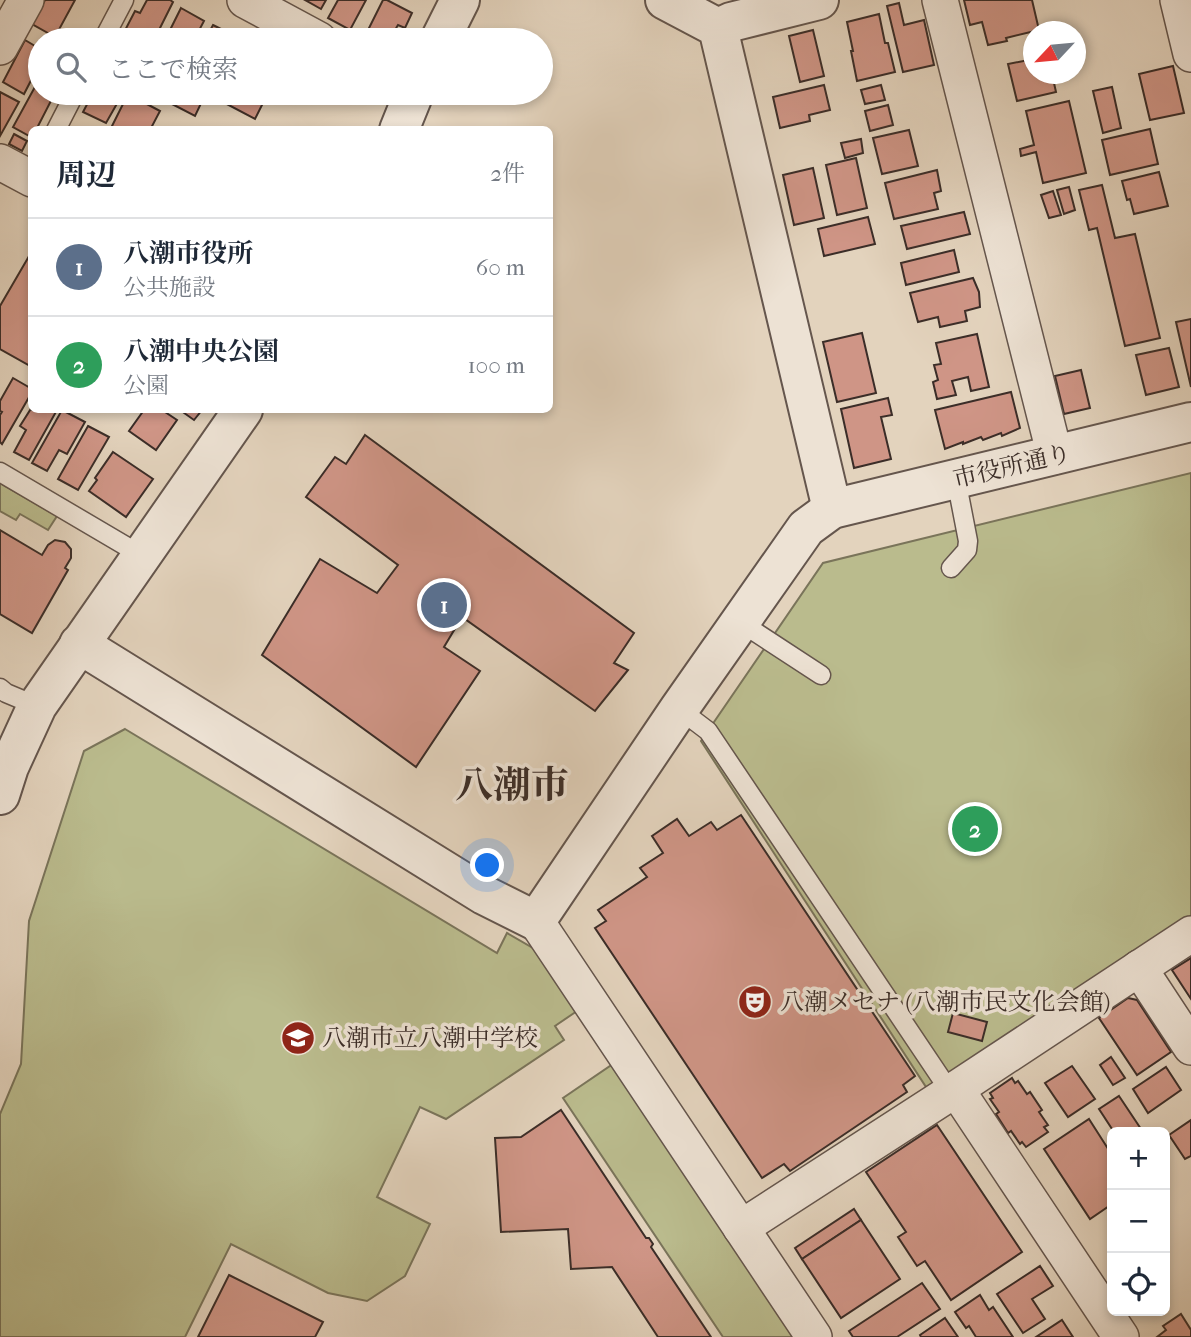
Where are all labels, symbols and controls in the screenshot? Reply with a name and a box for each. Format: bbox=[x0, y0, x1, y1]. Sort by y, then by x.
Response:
north arrow bbox=[1023, 21, 1086, 84]
search box bbox=[28, 28, 553, 105]
icon: search bbox=[52, 48, 90, 86]
text: ここで検索 bbox=[108, 54, 238, 85]
text: 周辺 bbox=[56, 158, 116, 193]
text: 2件 bbox=[490, 160, 525, 187]
text: 八潮市役所 bbox=[123, 238, 253, 269]
text: 1 bbox=[75, 254, 83, 281]
text: 60 m bbox=[476, 254, 525, 281]
text: 公共施設 bbox=[123, 274, 215, 301]
text: 八潮中央公園 bbox=[123, 336, 279, 367]
text: 2 bbox=[73, 352, 85, 379]
text: 100 m bbox=[467, 352, 525, 379]
text: 公園 bbox=[123, 372, 169, 399]
street label: 市役所通り bbox=[950, 439, 1074, 493]
pin: 1 bbox=[421, 579, 467, 631]
district label: 八潮市 bbox=[455, 763, 569, 808]
pin: 2 bbox=[952, 803, 998, 855]
your location bbox=[470, 848, 504, 882]
theatre icon: 八潮メセナ (八潮市民文化会館) bbox=[736, 983, 774, 1021]
place label: 八潮メセナ (八潮市民文化会館) bbox=[780, 988, 1111, 1016]
school or university icon: 八潮市立八潮中学校 bbox=[279, 1019, 317, 1057]
place label: 八潮市立八潮中学校 bbox=[322, 1024, 538, 1052]
map controls bbox=[1107, 1127, 1170, 1316]
button: + bbox=[1107, 1127, 1170, 1190]
button: − bbox=[1107, 1190, 1170, 1253]
button: locate bbox=[1107, 1253, 1170, 1316]

